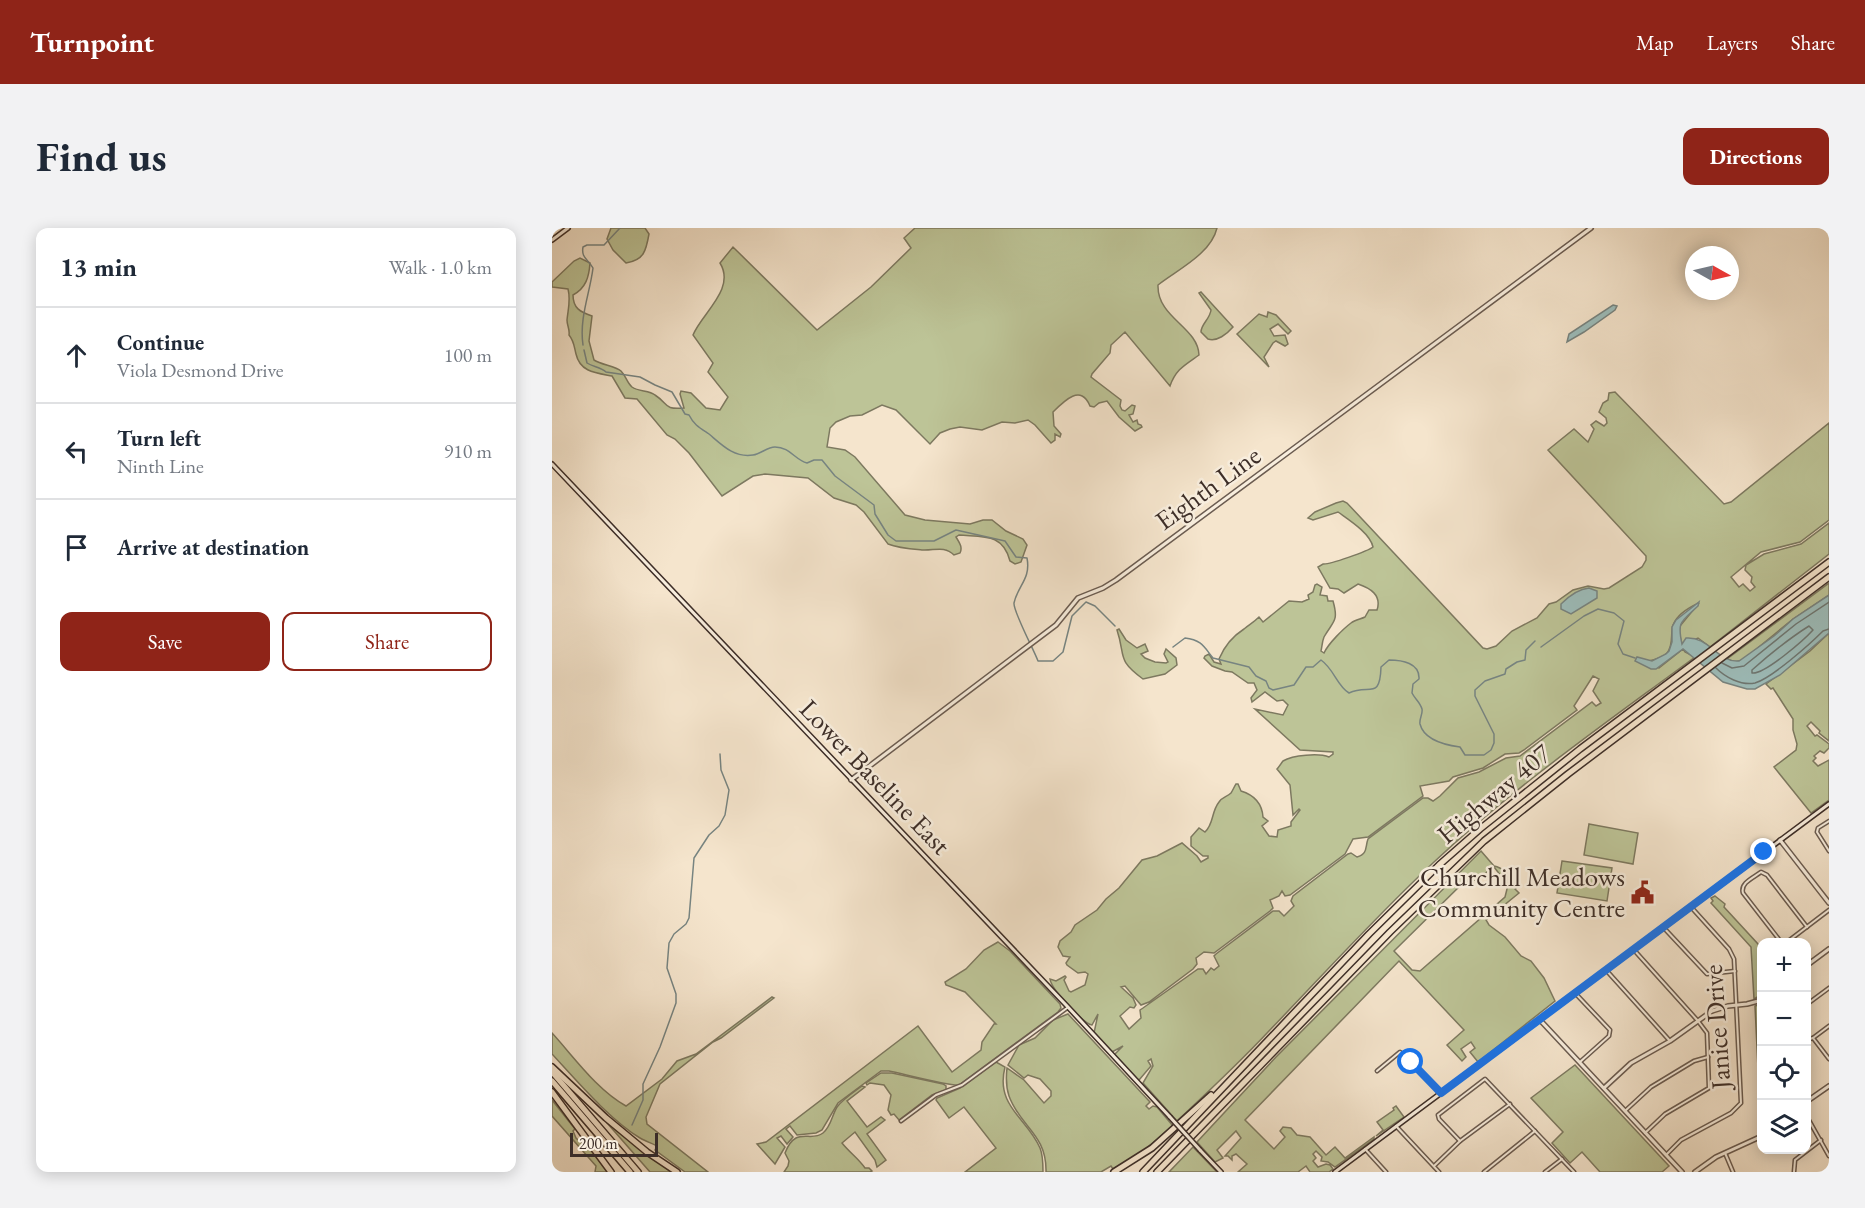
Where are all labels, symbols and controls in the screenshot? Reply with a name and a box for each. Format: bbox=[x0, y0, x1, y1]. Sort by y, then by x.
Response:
text: Turnpoint bbox=[30, 24, 154, 60]
text: Map bbox=[1636, 29, 1674, 56]
text: Layers bbox=[1707, 29, 1758, 56]
text: Share bbox=[1791, 29, 1835, 56]
button: Directions bbox=[1683, 128, 1829, 185]
text: Find us bbox=[36, 129, 167, 184]
north arrow bbox=[1685, 246, 1739, 300]
text: 13 min bbox=[60, 250, 137, 284]
text: Walk · 1.0 km bbox=[389, 254, 492, 280]
text: Continue bbox=[117, 328, 204, 357]
icon: ahead bbox=[60, 339, 93, 372]
text: 100 m bbox=[444, 342, 492, 368]
text: Viola Desmond Drive bbox=[117, 357, 284, 383]
text: Turn left bbox=[117, 424, 201, 453]
icon: left bbox=[60, 435, 93, 468]
street label: Eighth Line bbox=[1148, 437, 1268, 538]
text: 910 m bbox=[444, 438, 492, 464]
text: Ninth Line bbox=[117, 453, 204, 479]
icon: arrive bbox=[60, 531, 93, 564]
text: Arrive at destination bbox=[117, 533, 309, 562]
button: Save bbox=[60, 612, 270, 671]
button: Share bbox=[282, 612, 492, 671]
street label: Lower Baseline East bbox=[792, 691, 959, 862]
street label: Highway 407 bbox=[1430, 735, 1559, 851]
route end bbox=[1750, 838, 1776, 864]
place label: Churchill Meadows Community Centre bbox=[1418, 859, 1625, 925]
public building icon: Churchill Meadows Community Centre bbox=[1630, 880, 1656, 906]
map controls bbox=[1757, 938, 1811, 1154]
button: + bbox=[1757, 938, 1811, 992]
street label: Janice Drive bbox=[1695, 964, 1738, 1093]
button: − bbox=[1757, 992, 1811, 1046]
button: locate bbox=[1757, 1046, 1811, 1100]
route start bbox=[1397, 1048, 1423, 1074]
button: layers bbox=[1757, 1100, 1811, 1154]
scale bar bbox=[570, 1130, 658, 1158]
text: 200 m bbox=[579, 1133, 618, 1154]

